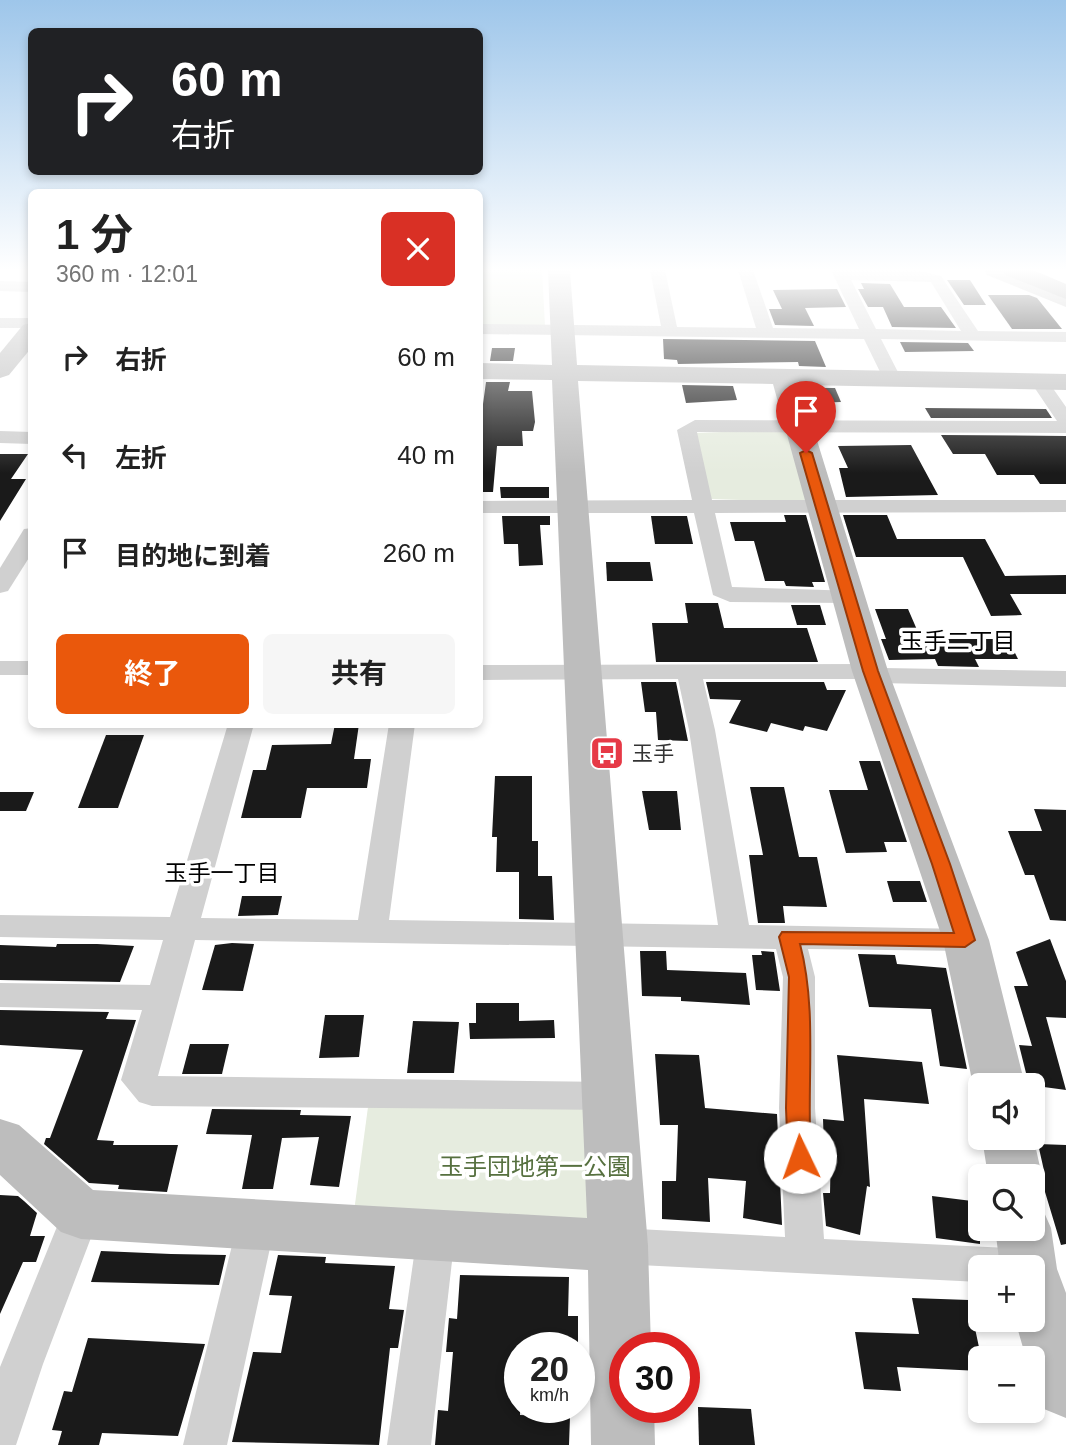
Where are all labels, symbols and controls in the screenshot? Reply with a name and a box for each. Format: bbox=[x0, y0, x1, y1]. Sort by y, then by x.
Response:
text: 60 m bbox=[171, 52, 283, 106]
icon: right bbox=[56, 56, 147, 147]
text: 右折 bbox=[171, 117, 235, 153]
text: 1 分 bbox=[56, 211, 133, 258]
button: close bbox=[381, 212, 455, 286]
text: 360 m · 12:01 bbox=[56, 261, 198, 287]
icon: right bbox=[56, 338, 94, 376]
text: 60 m bbox=[397, 342, 455, 372]
text: 右折 bbox=[115, 345, 167, 375]
pin bbox=[776, 381, 836, 453]
icon: arrive bbox=[787, 392, 825, 430]
icon: left bbox=[56, 436, 94, 474]
text: 40 m bbox=[397, 440, 455, 470]
text: 左折 bbox=[115, 443, 167, 473]
icon: arrive bbox=[56, 534, 94, 572]
text: 260 m bbox=[383, 538, 455, 568]
text: 目的地に到着 bbox=[115, 541, 271, 571]
district label: 玉手二丁目 bbox=[901, 628, 1016, 654]
button: 終了 bbox=[56, 634, 249, 714]
button: 共有 bbox=[263, 634, 455, 714]
bus stop icon: 玉手 bbox=[588, 734, 626, 772]
place label: 玉手 bbox=[632, 742, 674, 765]
district label: 玉手一丁目 bbox=[165, 860, 280, 886]
map controls bbox=[968, 1073, 1045, 1423]
button: sound bbox=[968, 1073, 1045, 1150]
position arrow bbox=[763, 1120, 837, 1194]
park label: 玉手団地第一公園 bbox=[439, 1153, 631, 1180]
button: search bbox=[968, 1164, 1045, 1241]
button: + bbox=[968, 1255, 1045, 1332]
speed limit sign: 30 bbox=[609, 1332, 700, 1423]
button: − bbox=[968, 1346, 1045, 1423]
text: 20 bbox=[530, 1349, 569, 1388]
text: km/h bbox=[530, 1385, 569, 1405]

